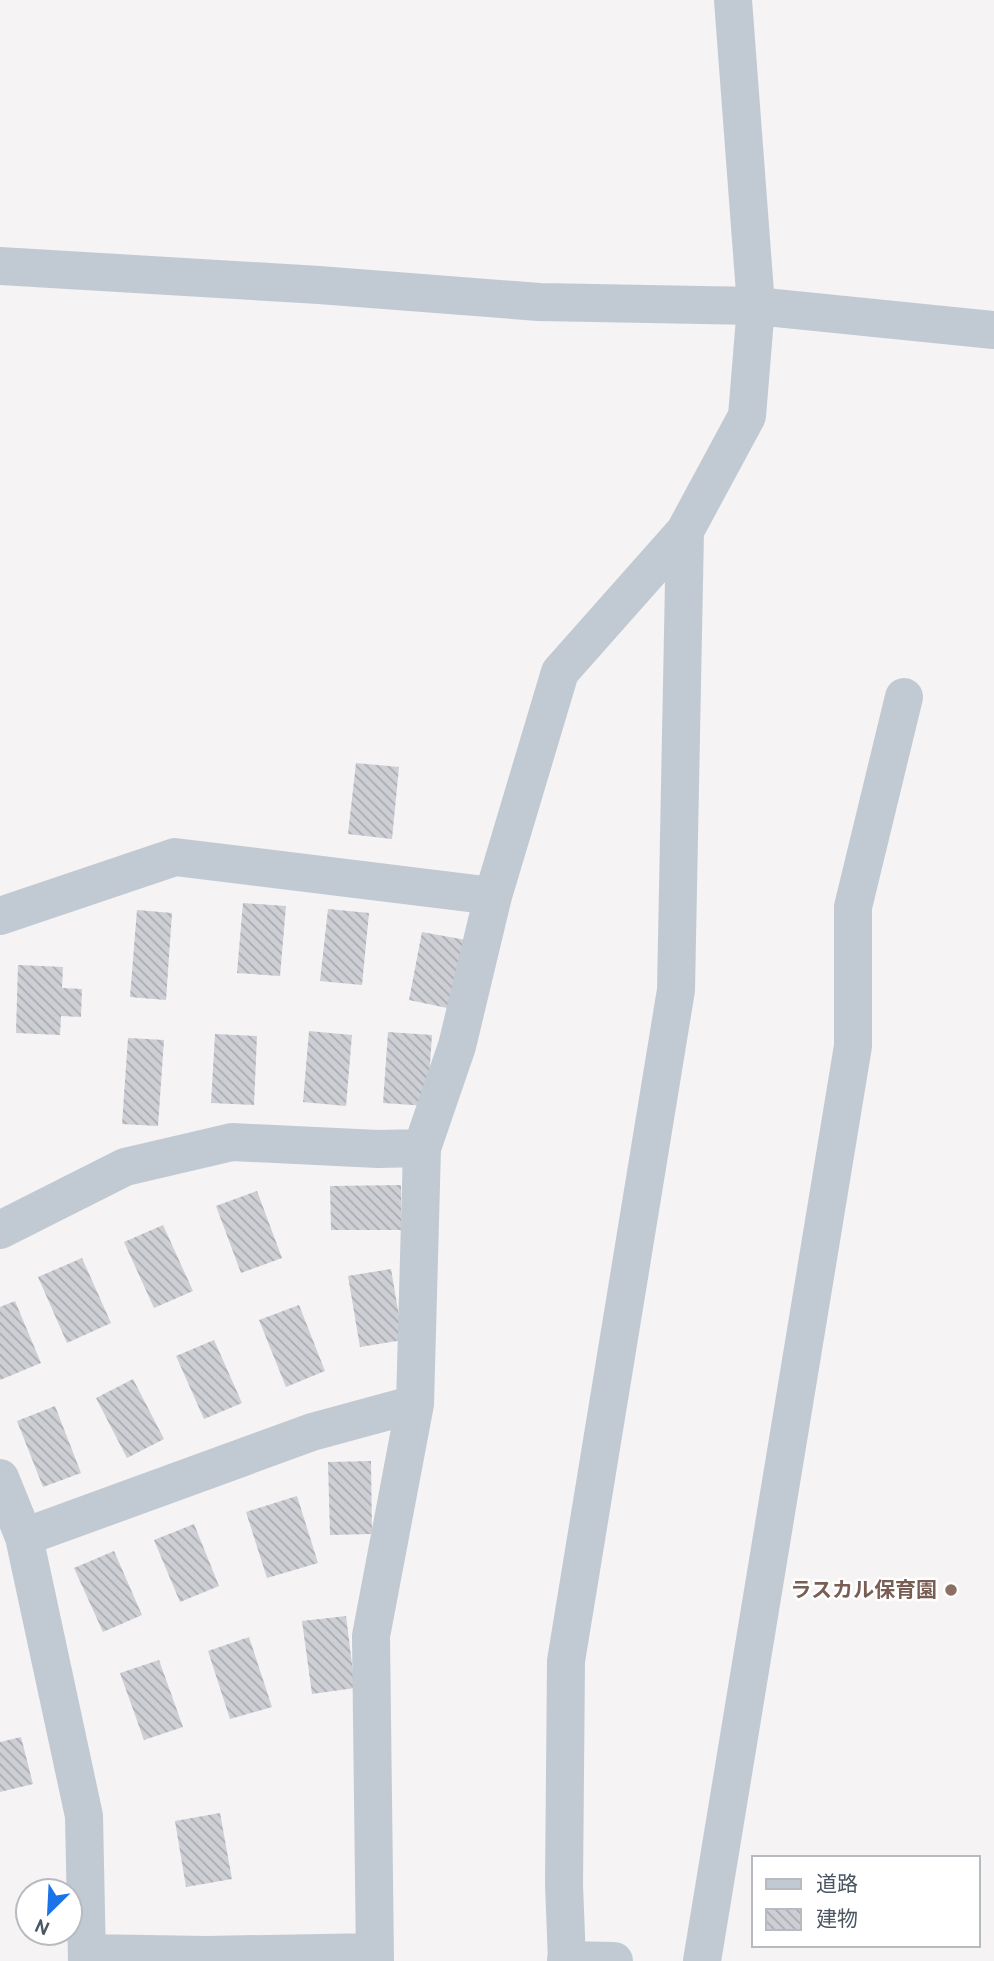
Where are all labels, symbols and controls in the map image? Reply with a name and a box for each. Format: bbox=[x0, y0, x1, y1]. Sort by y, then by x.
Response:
place label: ラスカル保育園 bbox=[790, 1577, 937, 1602]
marker: ラスカル保育園 bbox=[943, 1582, 959, 1598]
legend bbox=[752, 1856, 980, 1947]
text: 道路 bbox=[816, 1871, 858, 1896]
north arrow bbox=[14, 1877, 84, 1947]
text: 建物 bbox=[816, 1906, 858, 1931]
text: N bbox=[31, 1914, 53, 1940]

